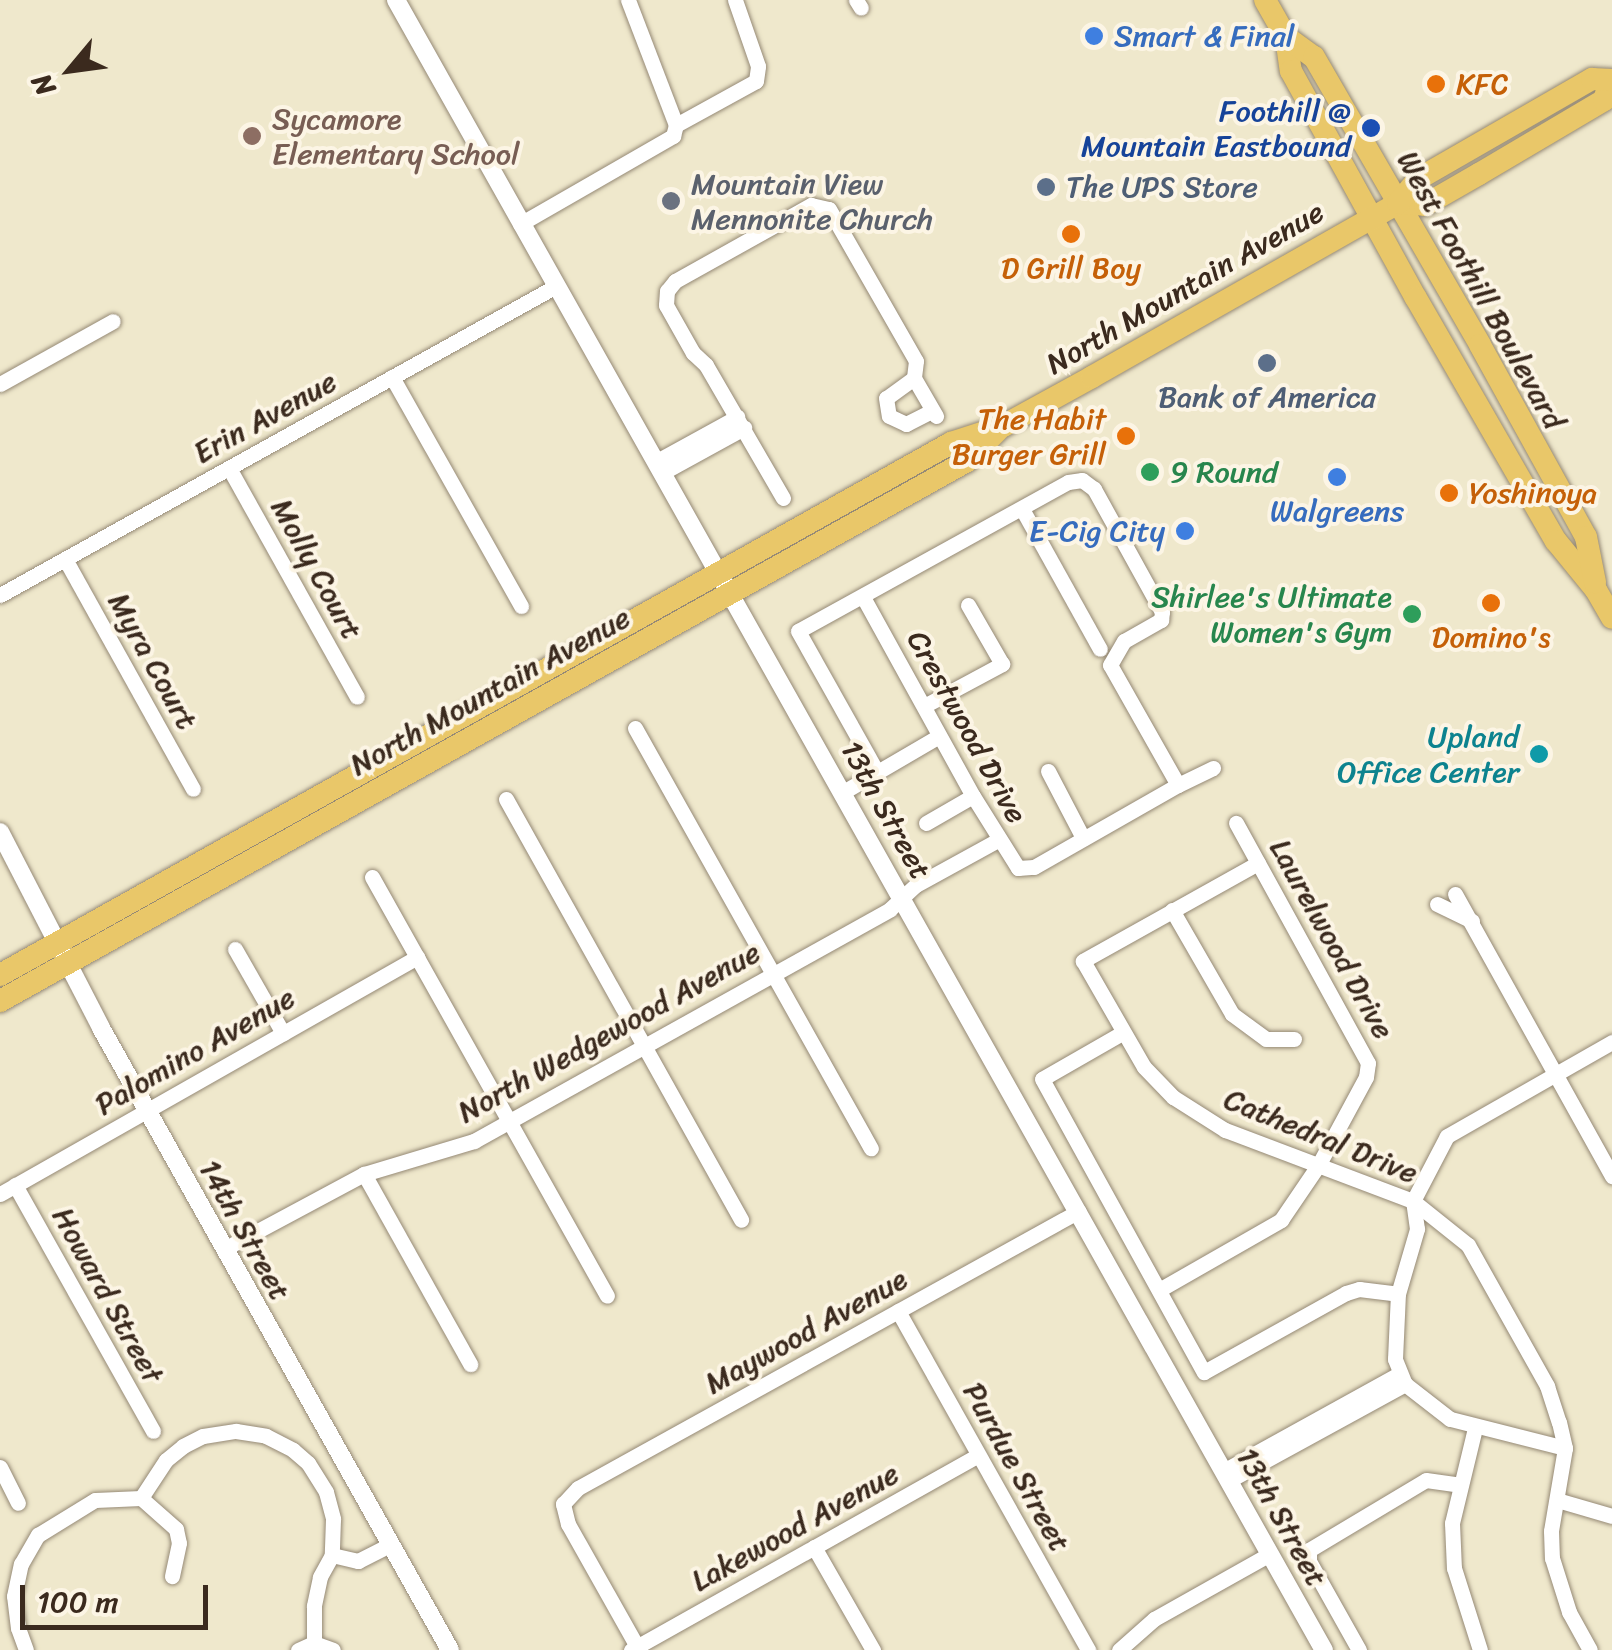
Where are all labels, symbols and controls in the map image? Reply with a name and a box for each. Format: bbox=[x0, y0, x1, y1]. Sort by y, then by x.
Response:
place label: Smart & Final bbox=[1114, 18, 1294, 54]
north arrow bbox=[20, 20, 120, 120]
marker: Smart & Final bbox=[1083, 25, 1105, 47]
text: N bbox=[17, 64, 69, 105]
place label: KFC bbox=[1456, 66, 1509, 102]
marker: KFC bbox=[1425, 73, 1447, 95]
place label: Foothill @ Mountain Eastbound bbox=[1081, 93, 1351, 164]
place label: Sycamore Elementary School bbox=[272, 101, 520, 172]
marker: Foothill @ Mountain Eastbound bbox=[1360, 117, 1382, 139]
marker: Sycamore Elementary School bbox=[241, 125, 263, 147]
street label: West Foothill Boulevard bbox=[1390, 145, 1572, 435]
place label: Mountain View Mennonite Church bbox=[691, 166, 933, 236]
place label: The UPS Store bbox=[1066, 169, 1261, 205]
marker: The UPS Store bbox=[1035, 176, 1057, 198]
marker: Mountain View Mennonite Church bbox=[660, 190, 682, 212]
street label: North Mountain Avenue bbox=[1040, 194, 1330, 382]
marker: D Grill Boy bbox=[1060, 223, 1082, 245]
place label: D Grill Boy bbox=[1001, 250, 1141, 286]
marker: Bank of America bbox=[1256, 352, 1278, 374]
street label: Erin Avenue bbox=[188, 363, 342, 471]
place label: Bank of America bbox=[1158, 379, 1376, 415]
place label: The Habit Burger Grill bbox=[952, 401, 1106, 472]
marker: The Habit Burger Grill bbox=[1115, 425, 1137, 447]
place label: 9 Round bbox=[1170, 454, 1278, 490]
marker: 9 Round bbox=[1139, 461, 1161, 483]
marker: Walgreens bbox=[1326, 466, 1348, 488]
place label: Yoshinoya bbox=[1469, 475, 1597, 511]
marker: Yoshinoya bbox=[1438, 482, 1460, 504]
street label: Molly Court bbox=[264, 492, 370, 646]
place label: Walgreens bbox=[1270, 493, 1404, 529]
place label: E-Cig City bbox=[1029, 513, 1165, 549]
marker: E-Cig City bbox=[1174, 520, 1196, 542]
place label: Shirlee's Ultimate Women's Gym bbox=[1150, 579, 1392, 650]
street label: Myra Court bbox=[101, 586, 205, 736]
marker: Domino's bbox=[1480, 592, 1502, 614]
street label: North Mountain Avenue bbox=[344, 599, 636, 783]
marker: Shirlee's Ultimate Women's Gym bbox=[1401, 603, 1423, 625]
place label: Domino's bbox=[1431, 619, 1551, 655]
street label: Crestwood Drive bbox=[899, 624, 1035, 830]
place label: Upland Office Center bbox=[1335, 719, 1519, 790]
street label: 13th Street bbox=[833, 734, 939, 886]
marker: Upland Office Center bbox=[1528, 743, 1550, 765]
street label: Laurelwood Drive bbox=[1262, 833, 1402, 1045]
street label: North Wedgewood Avenue bbox=[452, 934, 766, 1130]
street label: Palomino Avenue bbox=[89, 980, 301, 1122]
street label: Cathedral Drive bbox=[1219, 1081, 1423, 1191]
street label: 14th Street bbox=[192, 1153, 298, 1307]
street label: Howard Street bbox=[45, 1201, 171, 1389]
street label: Maywood Avenue bbox=[699, 1261, 913, 1401]
street label: Purdue Street bbox=[956, 1376, 1078, 1558]
street label: 13th Street bbox=[1229, 1441, 1335, 1593]
street label: Lakewood Avenue bbox=[685, 1455, 905, 1599]
scale bar bbox=[25, 1565, 212, 1627]
text: 100 m bbox=[37, 1575, 119, 1629]

